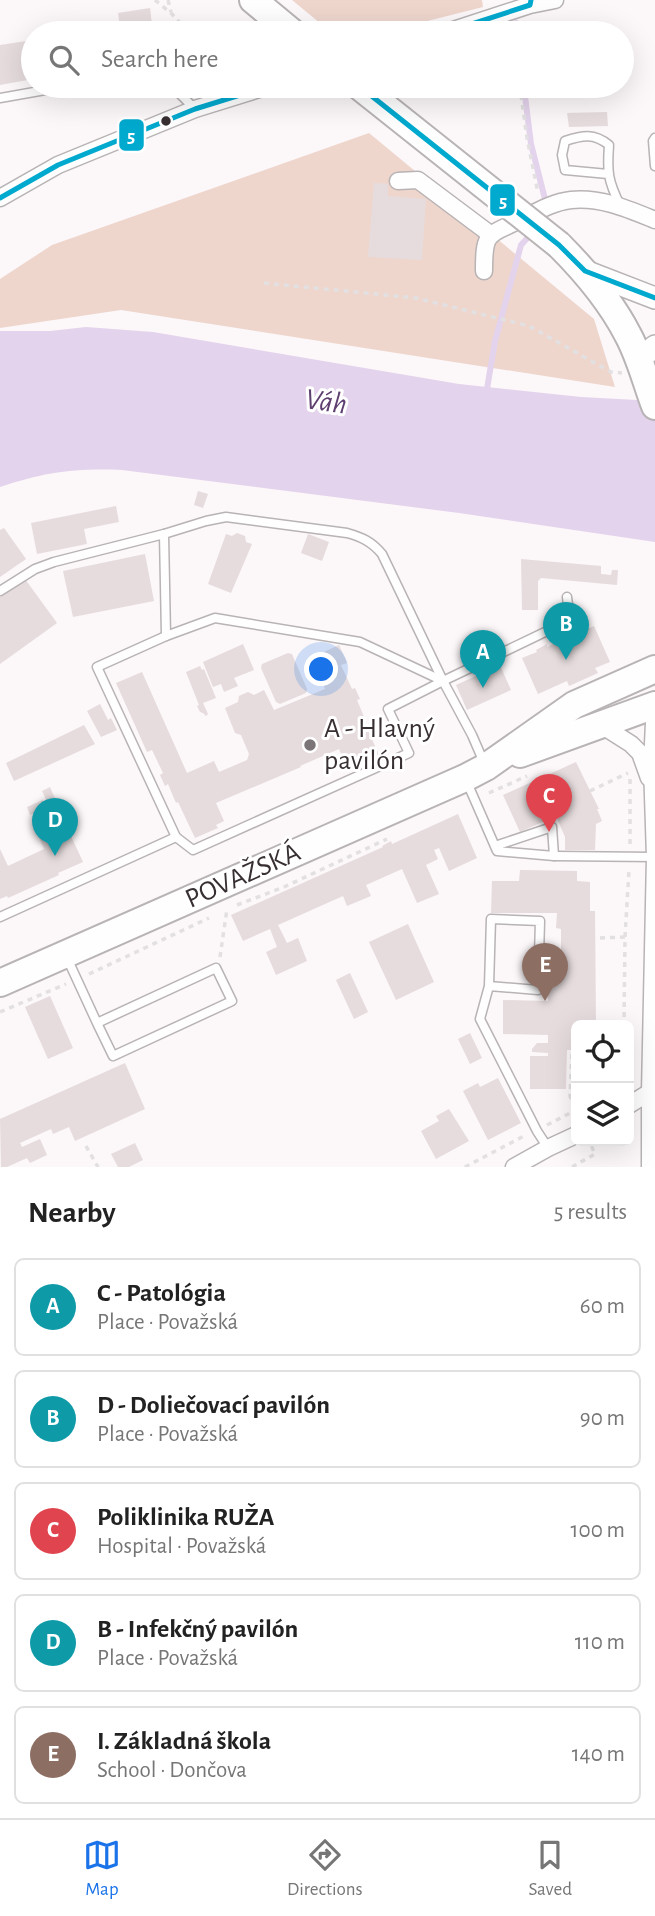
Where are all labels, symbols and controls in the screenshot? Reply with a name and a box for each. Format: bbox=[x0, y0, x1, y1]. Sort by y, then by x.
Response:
search box bbox=[21, 21, 634, 98]
icon: search bbox=[45, 41, 83, 79]
text: Search here bbox=[101, 46, 219, 72]
unlabelled marker bbox=[159, 114, 173, 128]
line badge: 5 bbox=[118, 118, 145, 152]
text: 5 bbox=[127, 127, 135, 146]
line badge: 5 bbox=[489, 183, 516, 217]
text: 5 bbox=[499, 192, 507, 211]
water label: Váh bbox=[303, 384, 349, 420]
pin: B bbox=[543, 602, 589, 660]
pin: A bbox=[460, 630, 506, 688]
your location bbox=[304, 652, 338, 686]
place label: A - Hlavný pavilón bbox=[324, 715, 435, 775]
marker: A - Hlavný pavilón bbox=[302, 737, 318, 753]
pin: C bbox=[526, 774, 572, 832]
pin: D bbox=[32, 798, 78, 856]
street label: POVAŽSKÁ bbox=[180, 836, 305, 914]
pin: E bbox=[522, 943, 568, 1001]
map controls bbox=[571, 1020, 634, 1146]
button: locate bbox=[571, 1020, 634, 1083]
button: layers bbox=[571, 1083, 634, 1146]
text: Nearby bbox=[28, 1198, 116, 1228]
text: 5 results bbox=[554, 1201, 627, 1224]
text: C - Patológia bbox=[97, 1280, 226, 1306]
text: A bbox=[46, 1295, 60, 1318]
text: 60 m bbox=[580, 1295, 625, 1318]
text: Place · Považská bbox=[97, 1311, 238, 1334]
text: D - Doliečovací pavilón bbox=[97, 1392, 330, 1418]
text: B bbox=[46, 1407, 60, 1430]
text: 90 m bbox=[580, 1407, 625, 1430]
text: Place · Považská bbox=[97, 1423, 238, 1446]
text: Poliklinika RUŽA bbox=[97, 1504, 274, 1530]
text: C bbox=[47, 1519, 59, 1542]
text: 100 m bbox=[571, 1519, 625, 1542]
text: Hospital · Považská bbox=[97, 1535, 266, 1558]
text: B - Infekčný pavilón bbox=[97, 1616, 298, 1642]
text: D bbox=[45, 1631, 61, 1654]
text: 110 m bbox=[575, 1631, 625, 1654]
text: Place · Považská bbox=[97, 1647, 238, 1670]
text: I. Základná škola bbox=[97, 1728, 271, 1754]
text: E bbox=[47, 1743, 59, 1766]
text: 140 m bbox=[572, 1743, 625, 1766]
text: School · Dončova bbox=[97, 1759, 247, 1782]
tab: Map bbox=[83, 1836, 121, 1901]
tab: Directions bbox=[287, 1836, 363, 1901]
tab: Saved bbox=[529, 1836, 572, 1901]

